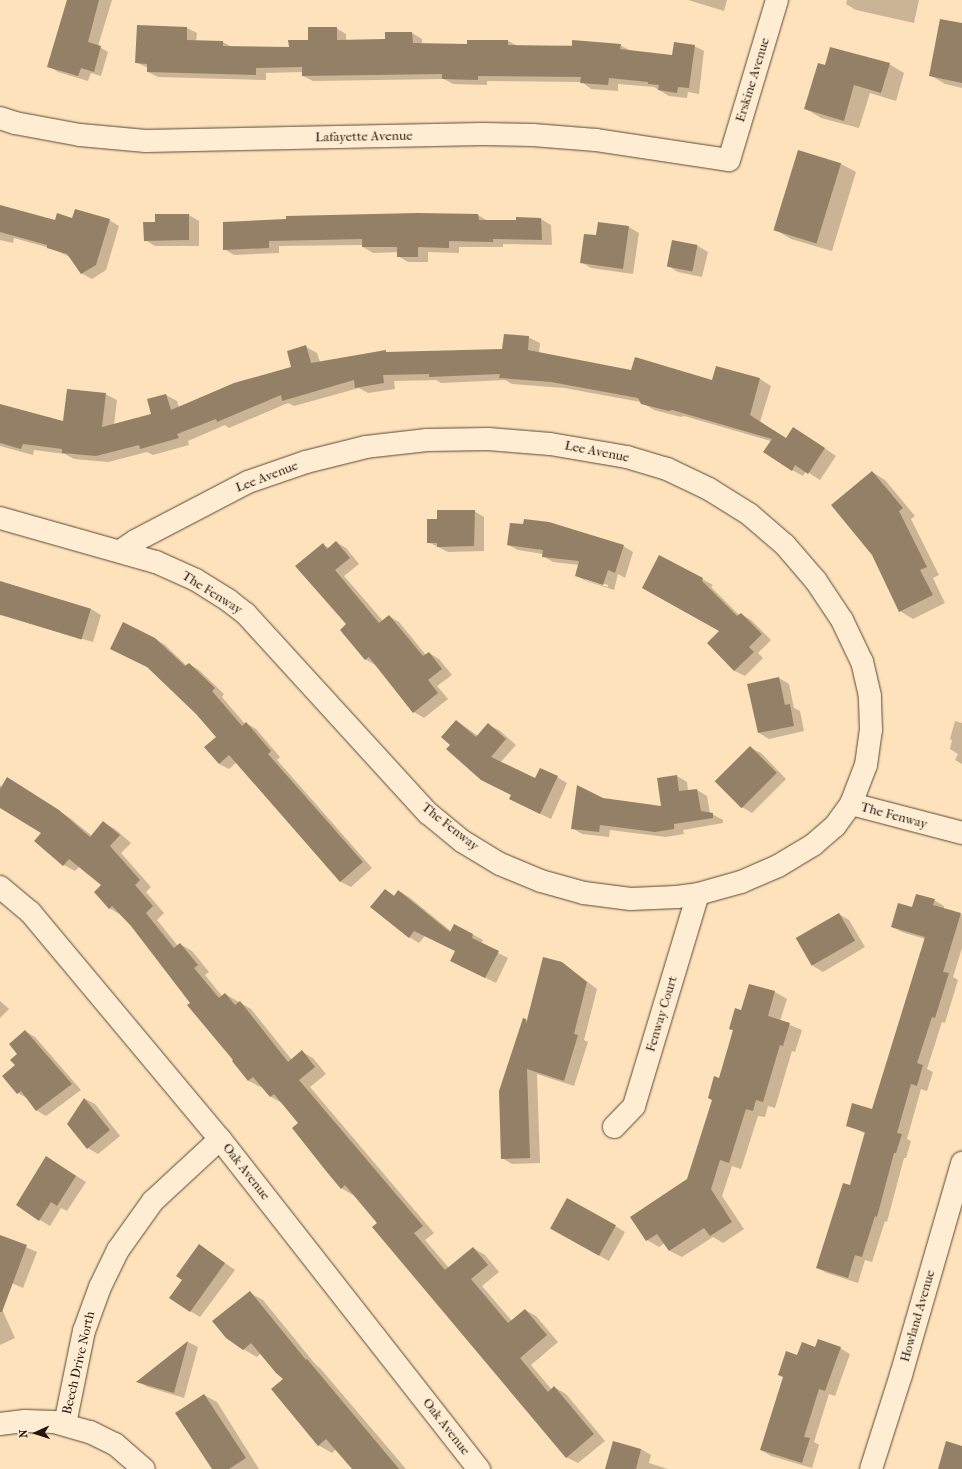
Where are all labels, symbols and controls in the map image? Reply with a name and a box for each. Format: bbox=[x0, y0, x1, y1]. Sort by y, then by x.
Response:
street label: Erskine Avenue bbox=[733, 36, 773, 124]
street label: Lafayette Avenue bbox=[315, 128, 413, 146]
street label: Lee Avenue bbox=[563, 438, 631, 466]
street label: Lee Avenue bbox=[234, 458, 300, 496]
street label: The Fenway bbox=[179, 568, 245, 618]
street label: The Fenway bbox=[418, 800, 482, 854]
street label: The Fenway bbox=[859, 800, 929, 832]
street label: Fenway Court bbox=[643, 974, 681, 1054]
street label: Oak Avenue bbox=[219, 1141, 273, 1203]
street label: Howland Avenue bbox=[897, 1268, 939, 1364]
street label: Beech Drive North bbox=[60, 1310, 98, 1416]
street label: Oak Avenue bbox=[419, 1396, 473, 1458]
north arrow bbox=[16, 1413, 56, 1453]
text: N bbox=[17, 1429, 30, 1438]

